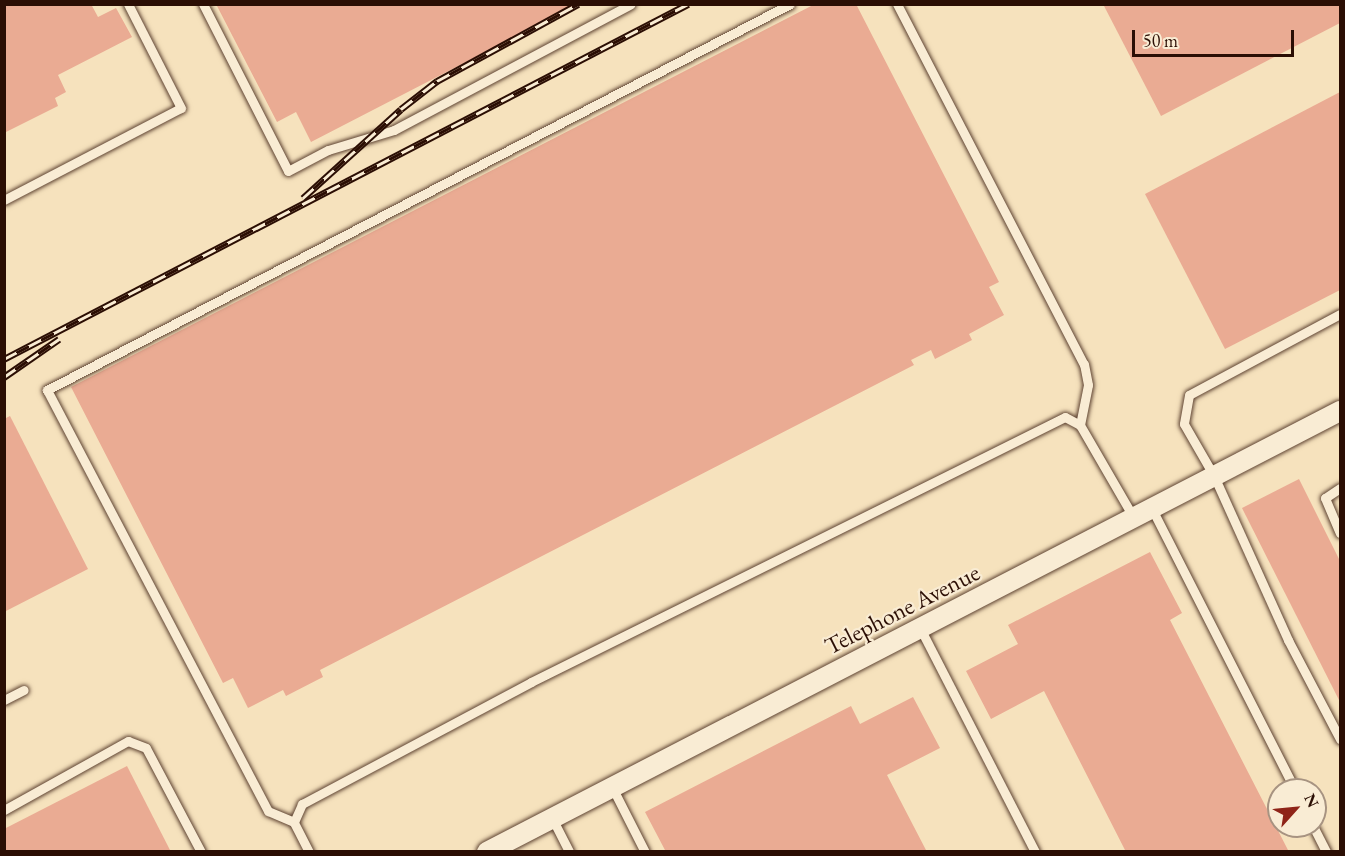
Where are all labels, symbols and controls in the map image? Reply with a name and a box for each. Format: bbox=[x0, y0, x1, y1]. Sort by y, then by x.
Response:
scale bar bbox=[1135, 18, 1297, 56]
text: 50 m bbox=[1143, 29, 1178, 52]
street label: Telephone Avenue bbox=[820, 558, 984, 660]
north arrow bbox=[1267, 778, 1327, 838]
text: N bbox=[1299, 790, 1324, 811]

